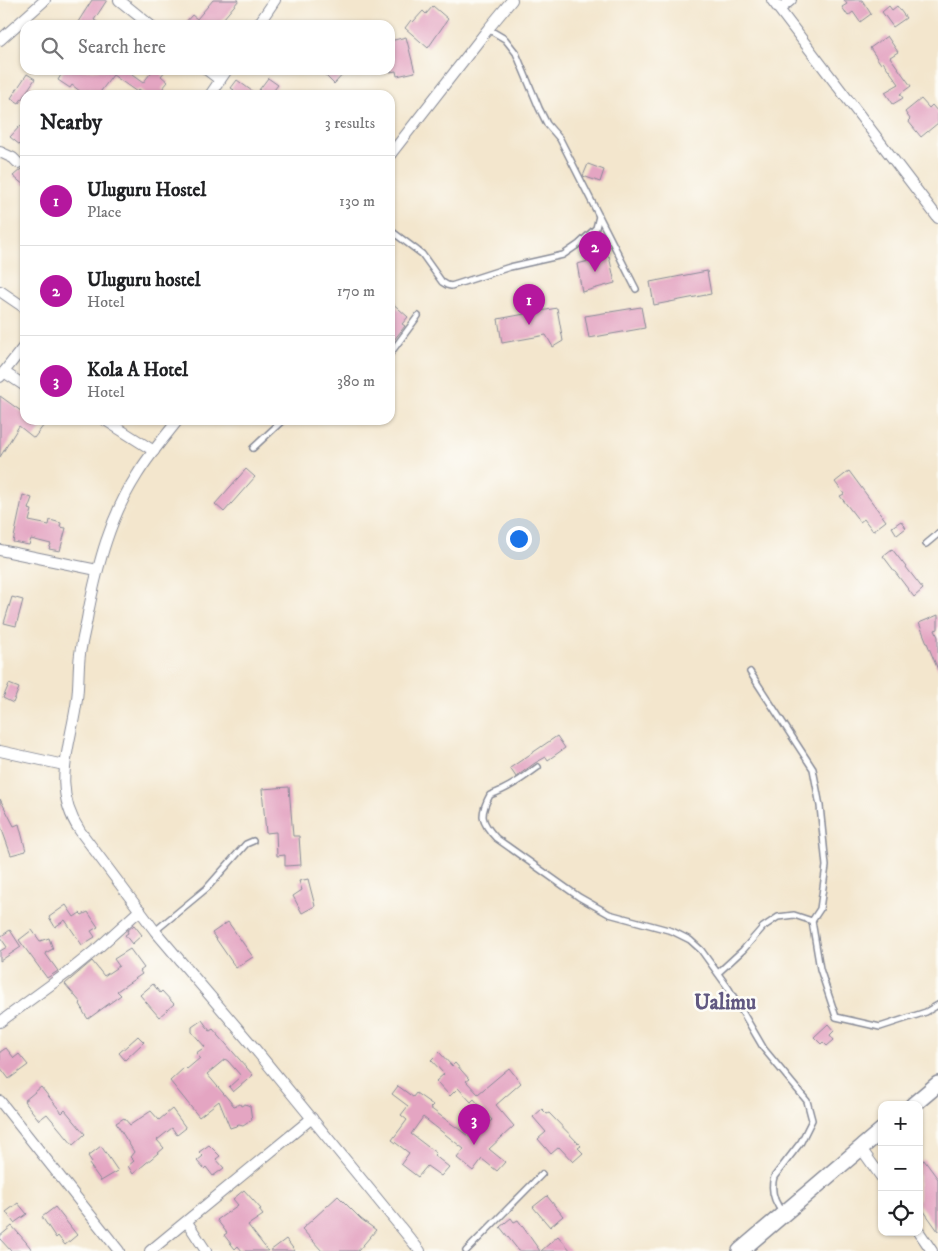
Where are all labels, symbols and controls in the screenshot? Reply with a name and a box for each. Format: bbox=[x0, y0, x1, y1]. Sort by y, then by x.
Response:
search box bbox=[20, 20, 395, 75]
icon: search bbox=[38, 34, 66, 62]
text: Search here bbox=[78, 36, 166, 59]
text: Nearby bbox=[40, 110, 102, 136]
text: 3 results bbox=[325, 113, 375, 133]
text: Uluguru Hostel bbox=[87, 179, 206, 202]
text: 1 bbox=[53, 191, 59, 211]
text: 130 m bbox=[339, 191, 375, 211]
text: Place bbox=[87, 202, 121, 222]
pin: 2 bbox=[579, 231, 611, 272]
text: Uluguru hostel bbox=[87, 269, 200, 292]
text: 2 bbox=[52, 281, 60, 301]
text: 170 m bbox=[337, 281, 375, 301]
pin: 1 bbox=[513, 284, 545, 325]
text: Hotel bbox=[87, 292, 125, 312]
text: Kola A Hotel bbox=[87, 359, 188, 382]
text: 3 bbox=[53, 371, 59, 391]
text: 380 m bbox=[337, 371, 375, 391]
text: Hotel bbox=[87, 382, 125, 402]
your location bbox=[506, 526, 532, 552]
district label: Ualimu bbox=[694, 990, 756, 1016]
map controls bbox=[878, 1101, 923, 1236]
button: + bbox=[878, 1101, 923, 1146]
pin: 3 bbox=[458, 1104, 490, 1145]
button: − bbox=[878, 1146, 923, 1191]
button: locate bbox=[878, 1191, 923, 1236]

